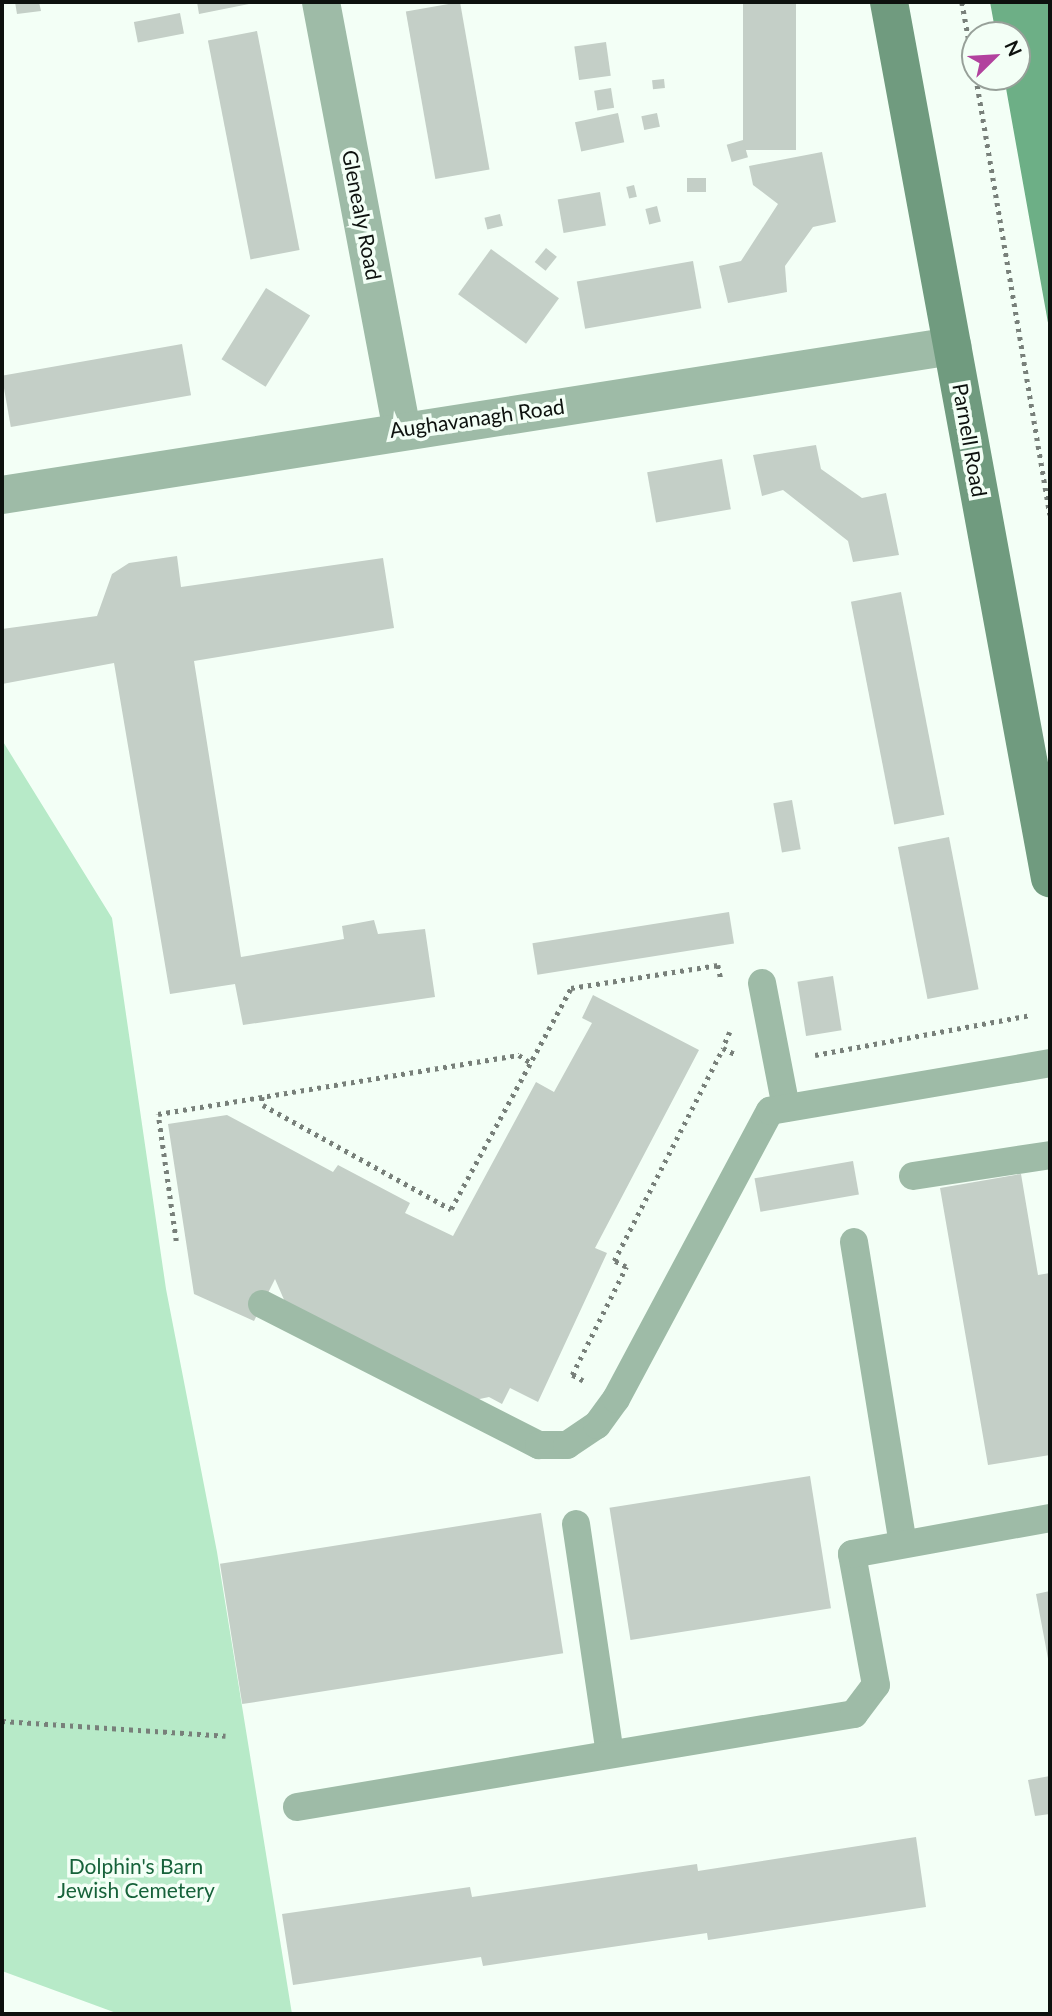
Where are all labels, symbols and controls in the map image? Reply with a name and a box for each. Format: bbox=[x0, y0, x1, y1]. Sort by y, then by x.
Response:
north arrow bbox=[961, 21, 1031, 91]
text: N bbox=[1000, 37, 1027, 59]
street label: Glenealy Road bbox=[337, 148, 387, 282]
street label: Parnell Road bbox=[948, 381, 992, 499]
street label: Aughavanagh Road bbox=[388, 393, 566, 443]
park label: Dolphin's Barn Jewish Cemetery bbox=[57, 1853, 215, 1903]

